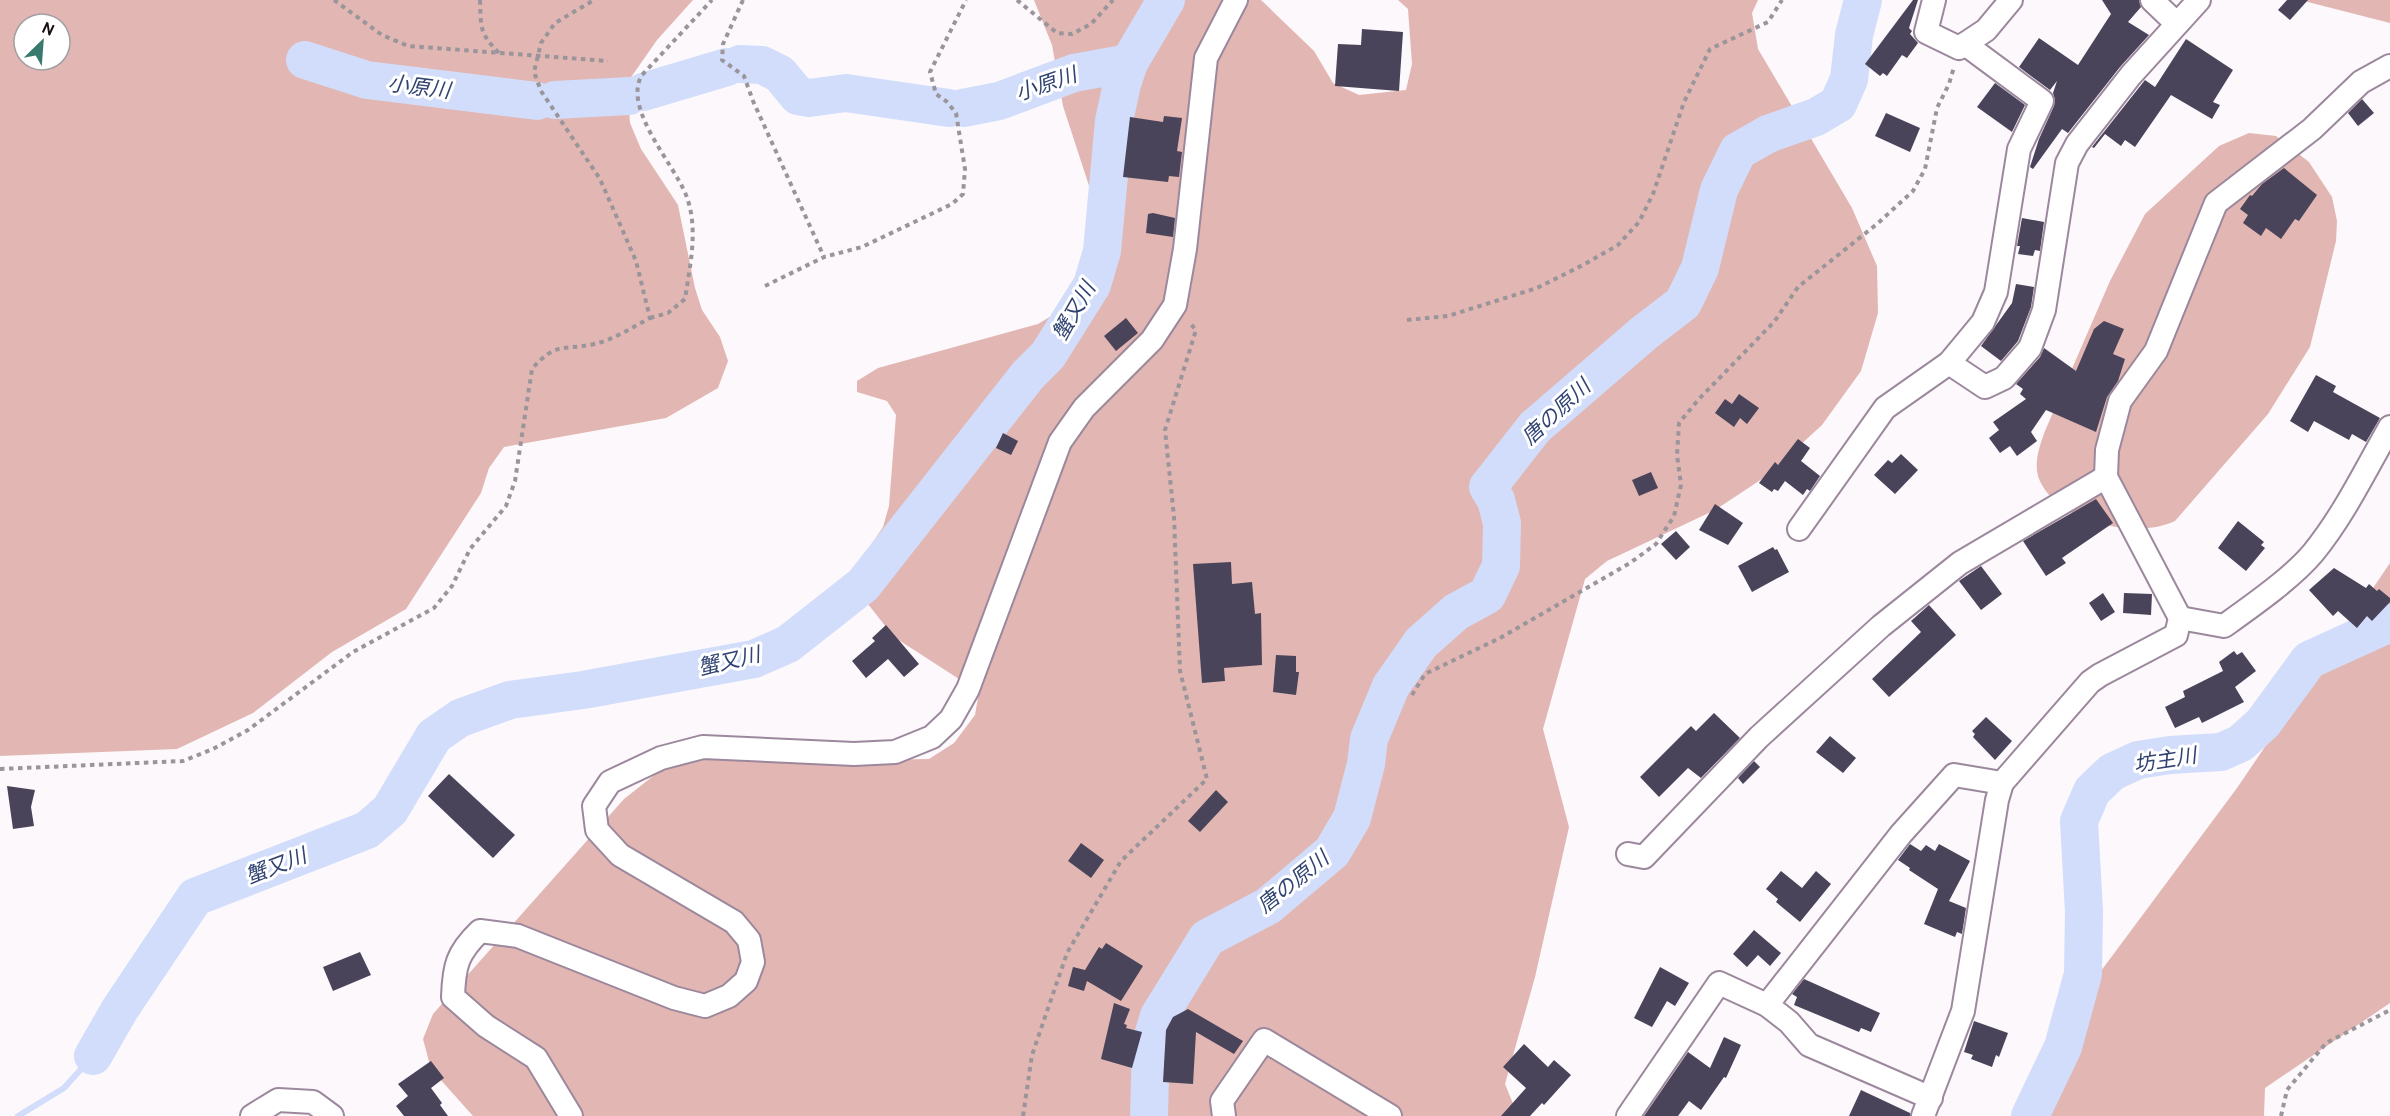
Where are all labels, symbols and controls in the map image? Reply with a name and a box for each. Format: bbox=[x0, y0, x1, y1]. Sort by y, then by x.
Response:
north arrow bbox=[12, 12, 72, 72]
text: N bbox=[39, 18, 57, 40]
water label: 小原川 bbox=[1012, 61, 1082, 106]
water label: 小原川 bbox=[386, 70, 454, 103]
water label: 蟹又川 bbox=[1047, 275, 1101, 344]
water label: 唐の原川 bbox=[1516, 372, 1596, 449]
water label: 蟹又川 bbox=[695, 641, 764, 680]
water label: 坊主川 bbox=[2132, 742, 2200, 777]
water label: 蟹又川 bbox=[242, 842, 312, 888]
water label: 唐の原川 bbox=[1252, 844, 1335, 918]

